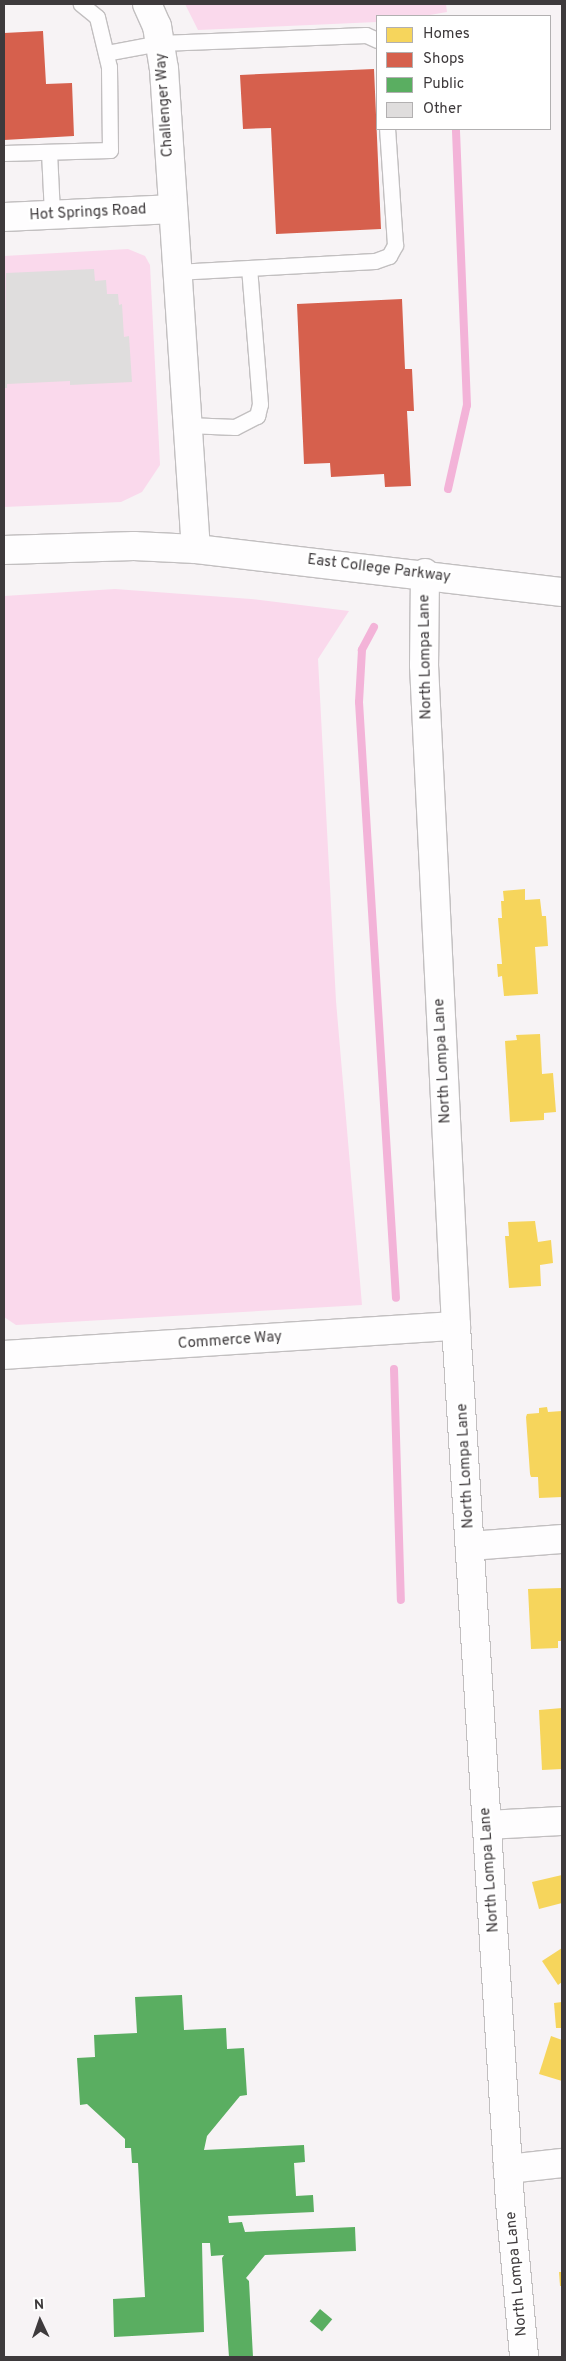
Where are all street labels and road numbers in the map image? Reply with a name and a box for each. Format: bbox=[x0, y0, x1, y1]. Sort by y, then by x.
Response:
street label: Challenger Way bbox=[152, 52, 178, 158]
street label: Hot Springs Road bbox=[29, 201, 147, 225]
street label: East College Parkway bbox=[306, 551, 452, 587]
street label: North Lompa Lane bbox=[416, 594, 436, 720]
street label: North Lompa Lane bbox=[431, 998, 455, 1124]
street label: Commerce Way bbox=[177, 1328, 283, 1354]
street label: North Lompa Lane bbox=[454, 1403, 478, 1529]
street label: North Lompa Lane bbox=[477, 1807, 503, 1933]
street label: North Lompa Lane bbox=[503, 2211, 531, 2337]

